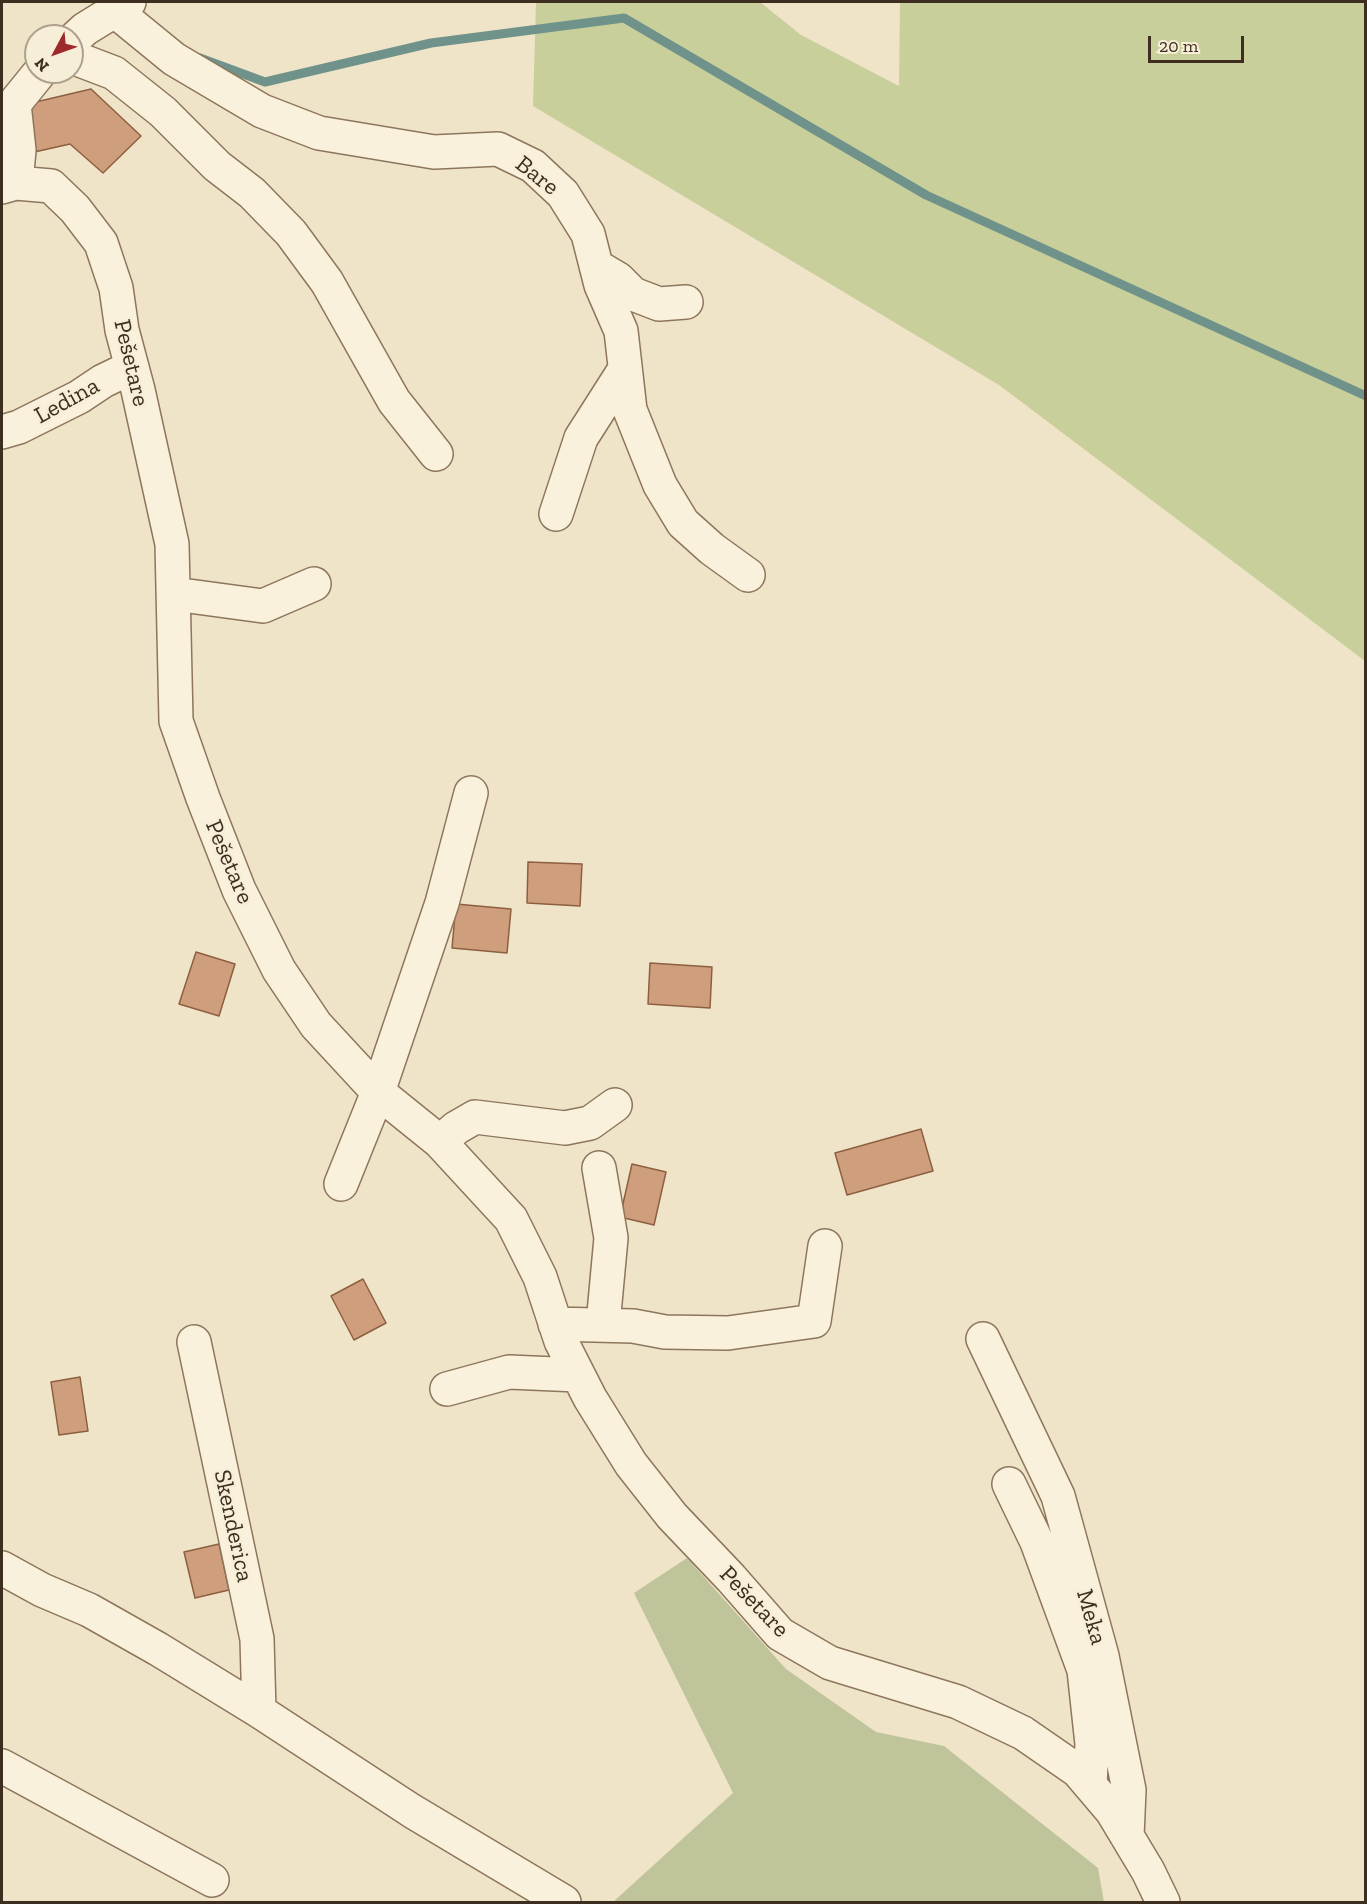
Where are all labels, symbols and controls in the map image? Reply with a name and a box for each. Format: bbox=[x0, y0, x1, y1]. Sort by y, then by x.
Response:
north arrow bbox=[24, 24, 84, 84]
scale bar bbox=[1151, 24, 1247, 62]
text: 20 m bbox=[1159, 35, 1198, 57]
text: N bbox=[30, 54, 53, 76]
street label: Bare bbox=[509, 150, 565, 202]
street label: Pešetare bbox=[107, 317, 155, 409]
street label: Ledina bbox=[30, 372, 104, 430]
street label: Pešetare bbox=[199, 816, 259, 908]
street label: Skenderica bbox=[207, 1467, 259, 1585]
street label: Pešetare bbox=[713, 1560, 795, 1644]
street label: Meka bbox=[1069, 1586, 1113, 1648]

